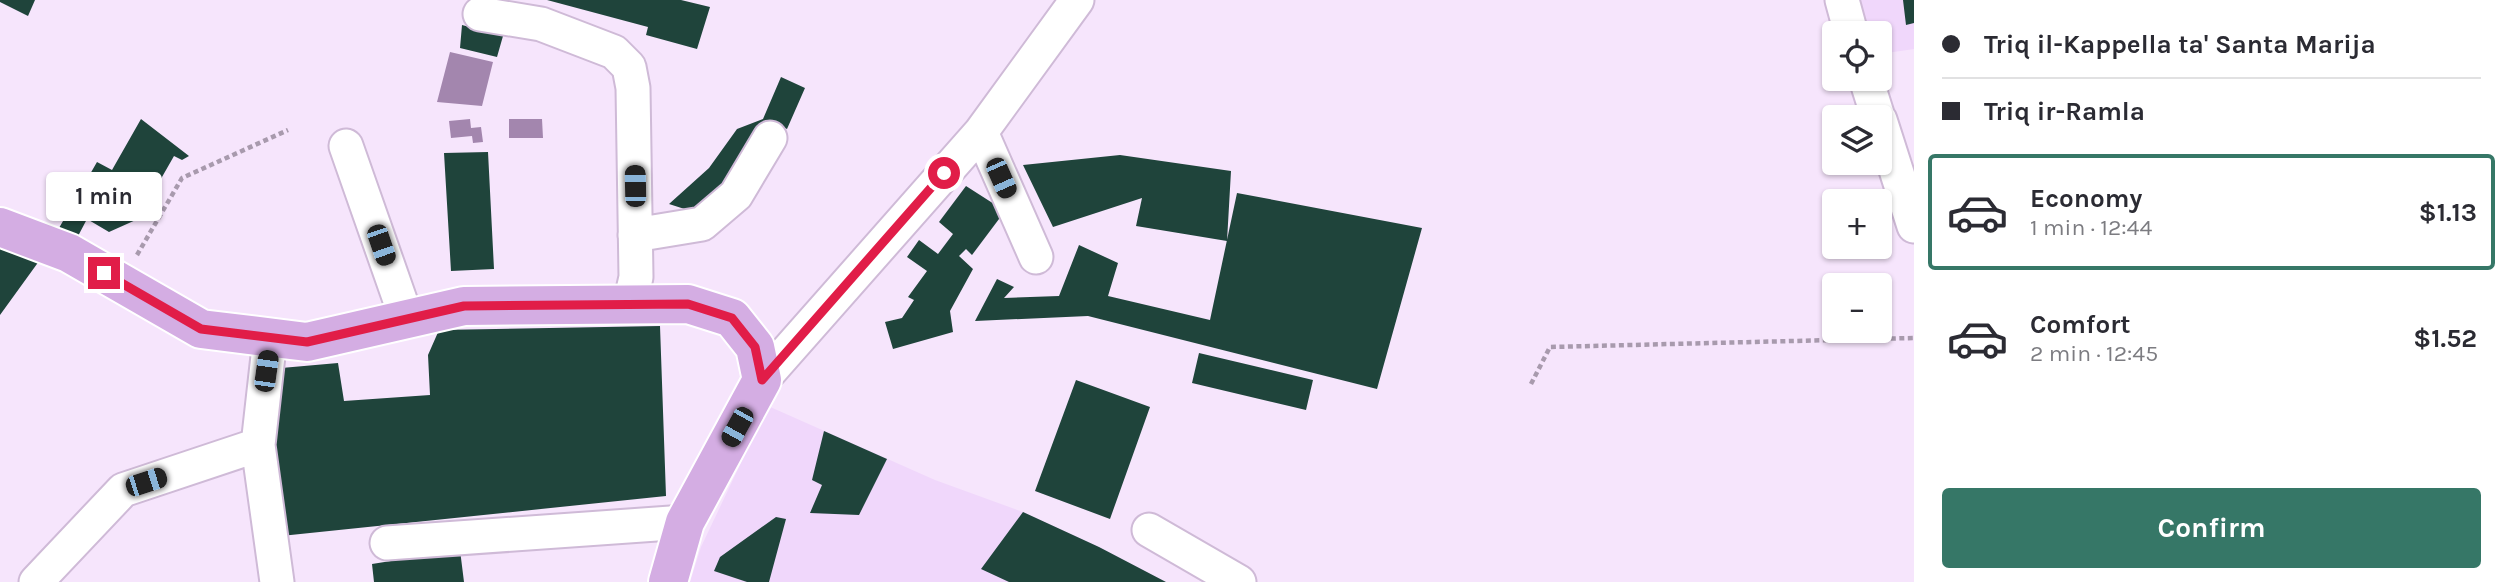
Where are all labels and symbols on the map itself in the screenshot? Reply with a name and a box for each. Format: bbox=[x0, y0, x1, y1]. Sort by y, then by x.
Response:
car bbox=[983, 155, 1020, 201]
route start bbox=[928, 157, 960, 189]
car bbox=[625, 165, 646, 207]
callout: 1 min bbox=[46, 172, 162, 220]
car bbox=[365, 222, 398, 268]
route end bbox=[88, 257, 120, 289]
car bbox=[253, 349, 280, 393]
car bbox=[718, 404, 757, 450]
car bbox=[123, 466, 170, 498]

